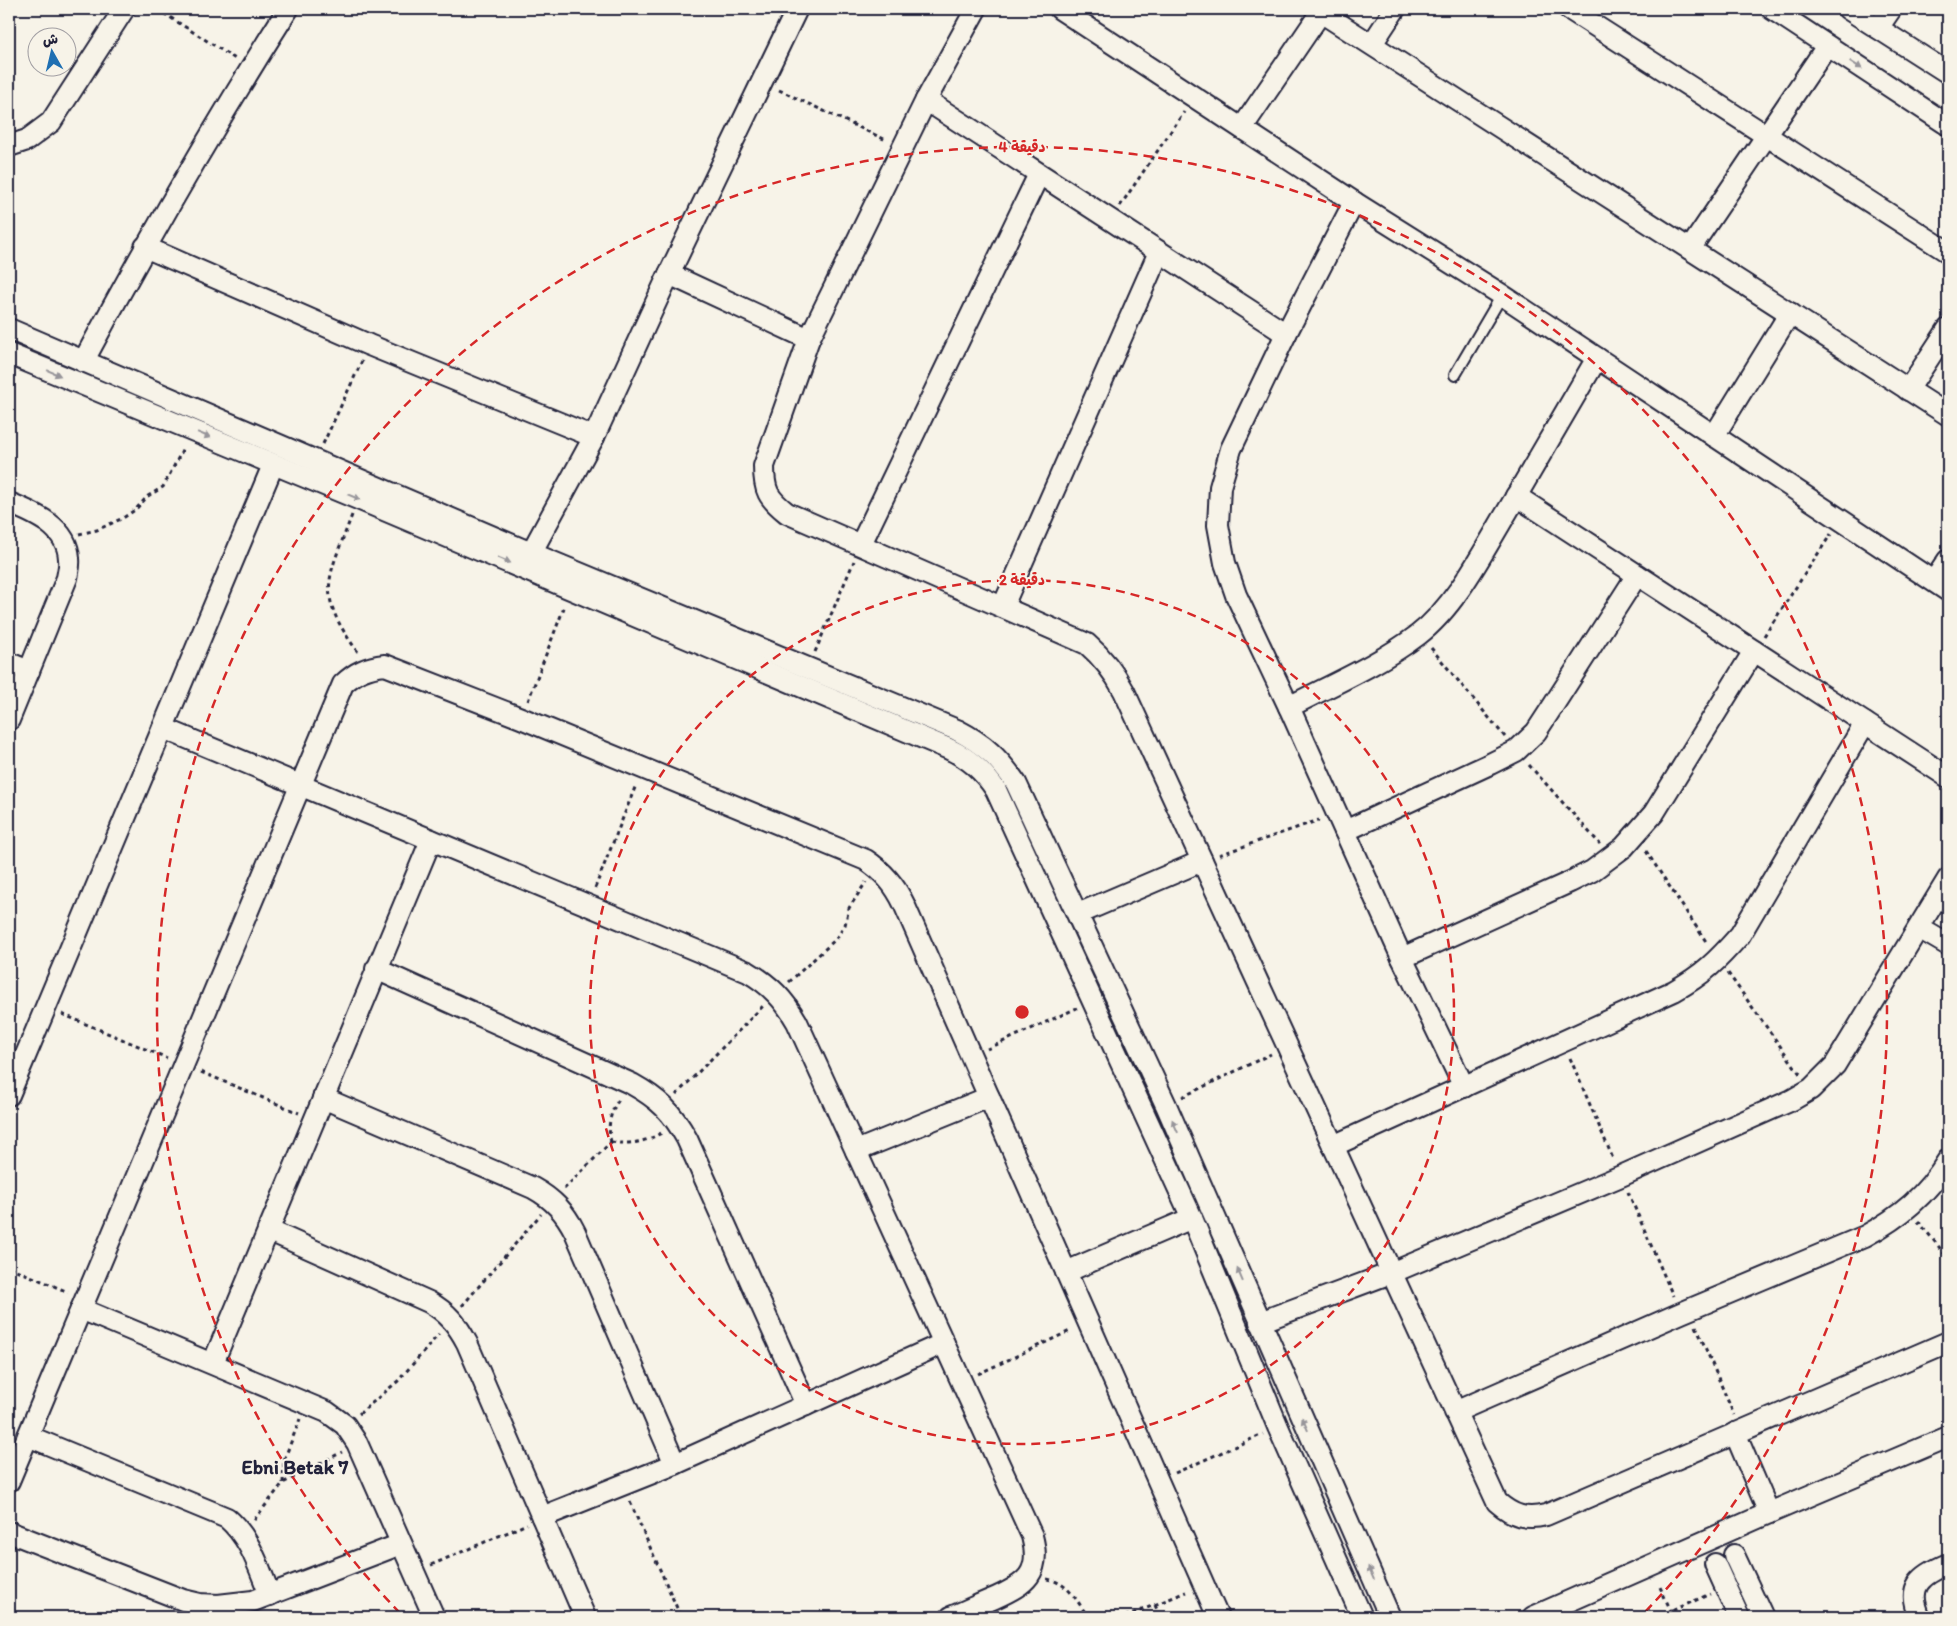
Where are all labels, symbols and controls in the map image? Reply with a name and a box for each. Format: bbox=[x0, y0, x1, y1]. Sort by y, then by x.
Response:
north arrow bbox=[28, 28, 78, 78]
text: ش bbox=[41, 30, 59, 49]
one-way arrow bbox=[1849, 60, 1863, 69]
text: 4 دقيقة bbox=[999, 138, 1046, 156]
one-way arrow bbox=[47, 369, 61, 377]
one-way arrow bbox=[197, 432, 211, 440]
one-way arrow bbox=[347, 493, 362, 501]
one-way arrow bbox=[497, 557, 511, 565]
text: 2 دقيقة bbox=[999, 571, 1045, 589]
centre of rings bbox=[1013, 1003, 1031, 1021]
one-way arrow bbox=[1171, 1119, 1179, 1133]
one-way arrow bbox=[1235, 1268, 1243, 1282]
one-way arrow bbox=[1301, 1417, 1309, 1431]
district label: Ebni Betak 7 bbox=[242, 1455, 348, 1479]
one-way arrow bbox=[1366, 1566, 1374, 1580]

